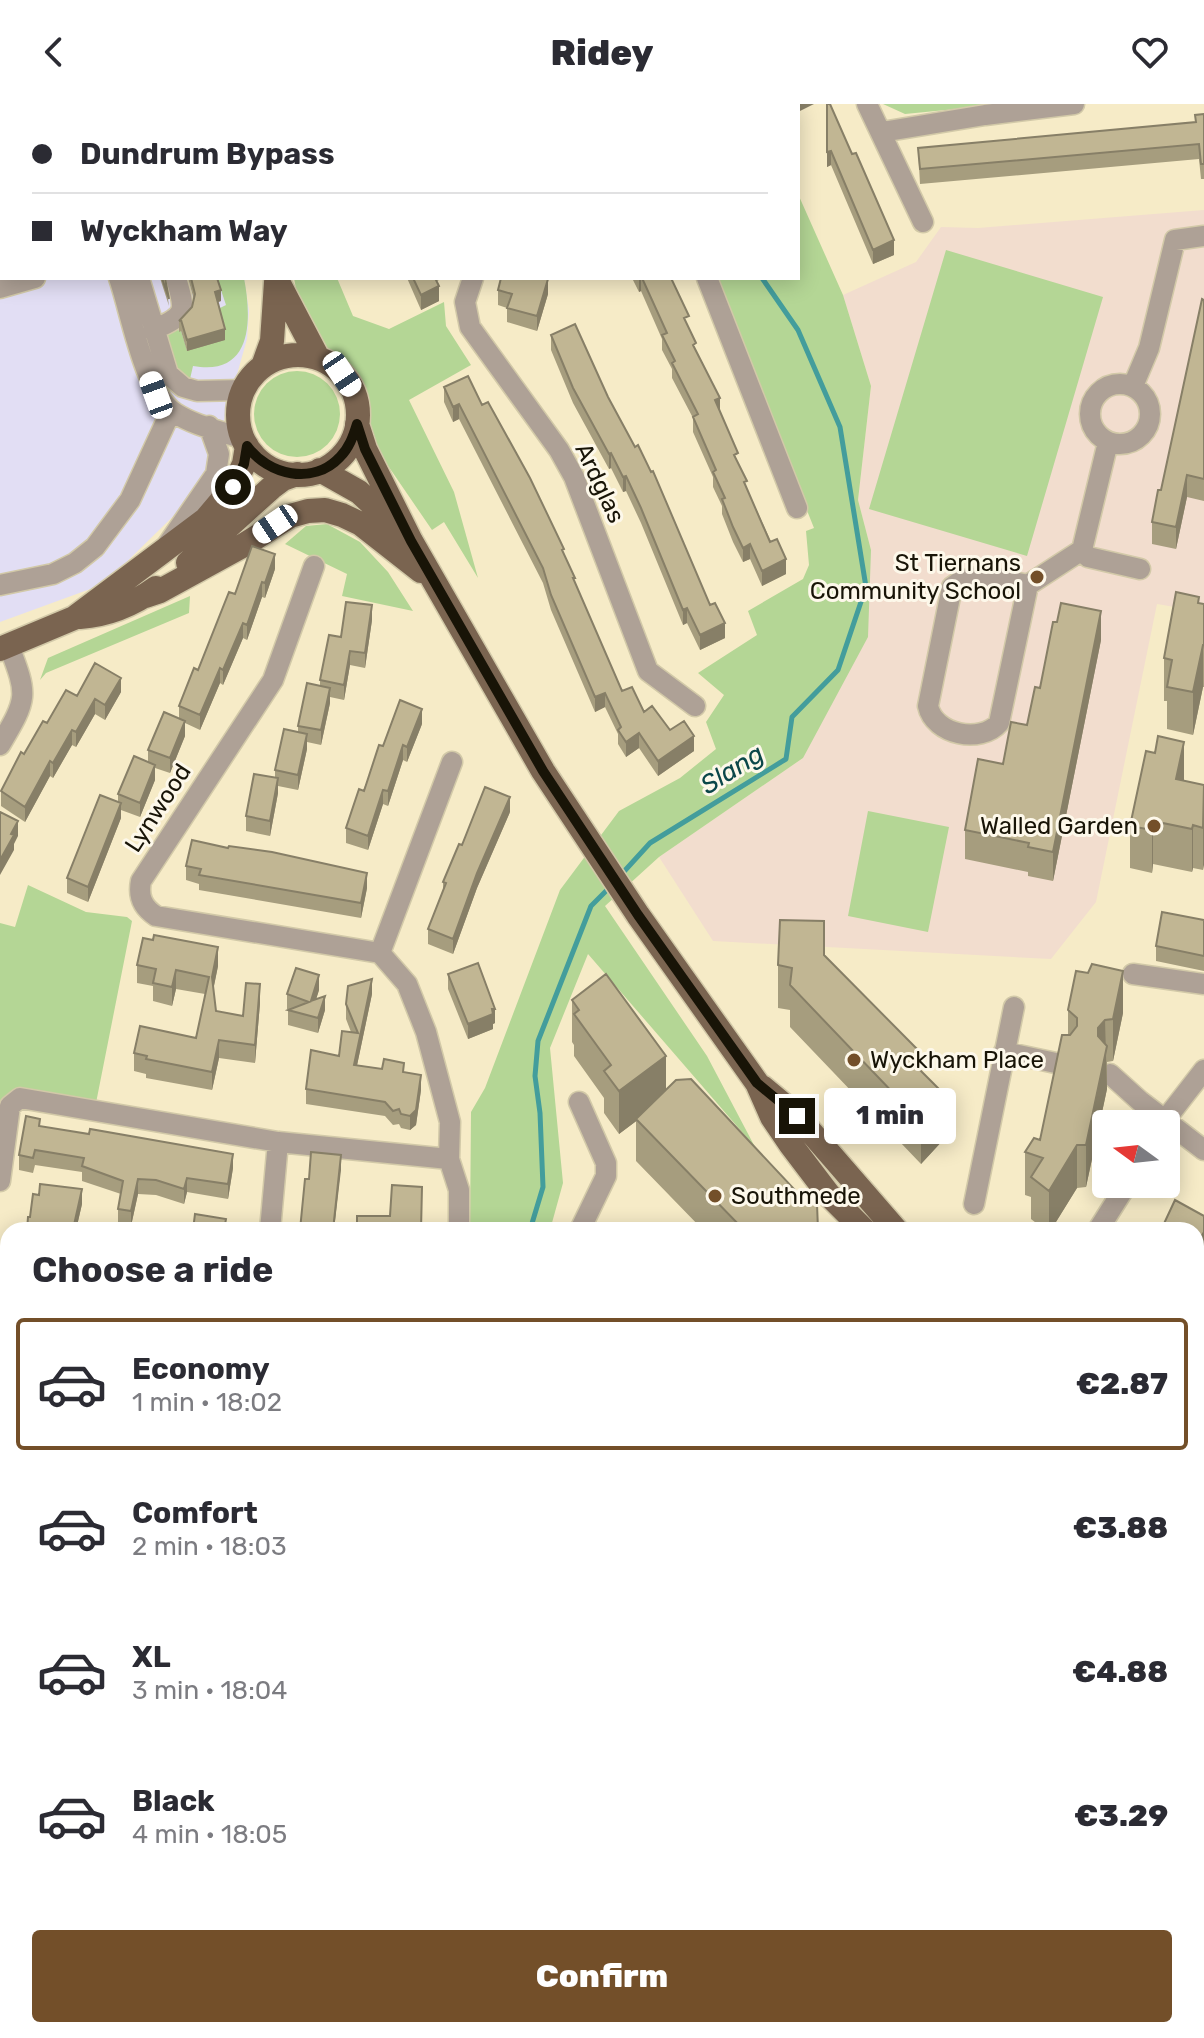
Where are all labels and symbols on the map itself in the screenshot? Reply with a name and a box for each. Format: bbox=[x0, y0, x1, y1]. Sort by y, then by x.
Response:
car bbox=[319, 347, 365, 401]
car bbox=[137, 368, 175, 422]
street label: Ardglas bbox=[569, 439, 631, 527]
route start bbox=[215, 469, 251, 505]
car bbox=[248, 501, 302, 547]
place label: St Tiernans Community School bbox=[810, 549, 1021, 605]
marker: St Tiernans Community School bbox=[1028, 568, 1046, 586]
water label: Slang bbox=[695, 738, 770, 801]
street label: Lynwood bbox=[119, 759, 197, 857]
place label: Walled Garden bbox=[980, 812, 1138, 840]
marker: Walled Garden bbox=[1145, 817, 1163, 835]
place label: Wyckham Place bbox=[870, 1046, 1044, 1074]
marker: Wyckham Place bbox=[845, 1051, 863, 1069]
callout: 1 min bbox=[825, 1088, 957, 1144]
route end bbox=[779, 1098, 815, 1134]
north arrow bbox=[1092, 1110, 1180, 1198]
place label: Southmede bbox=[731, 1182, 861, 1210]
marker: Southmede bbox=[706, 1187, 724, 1205]

